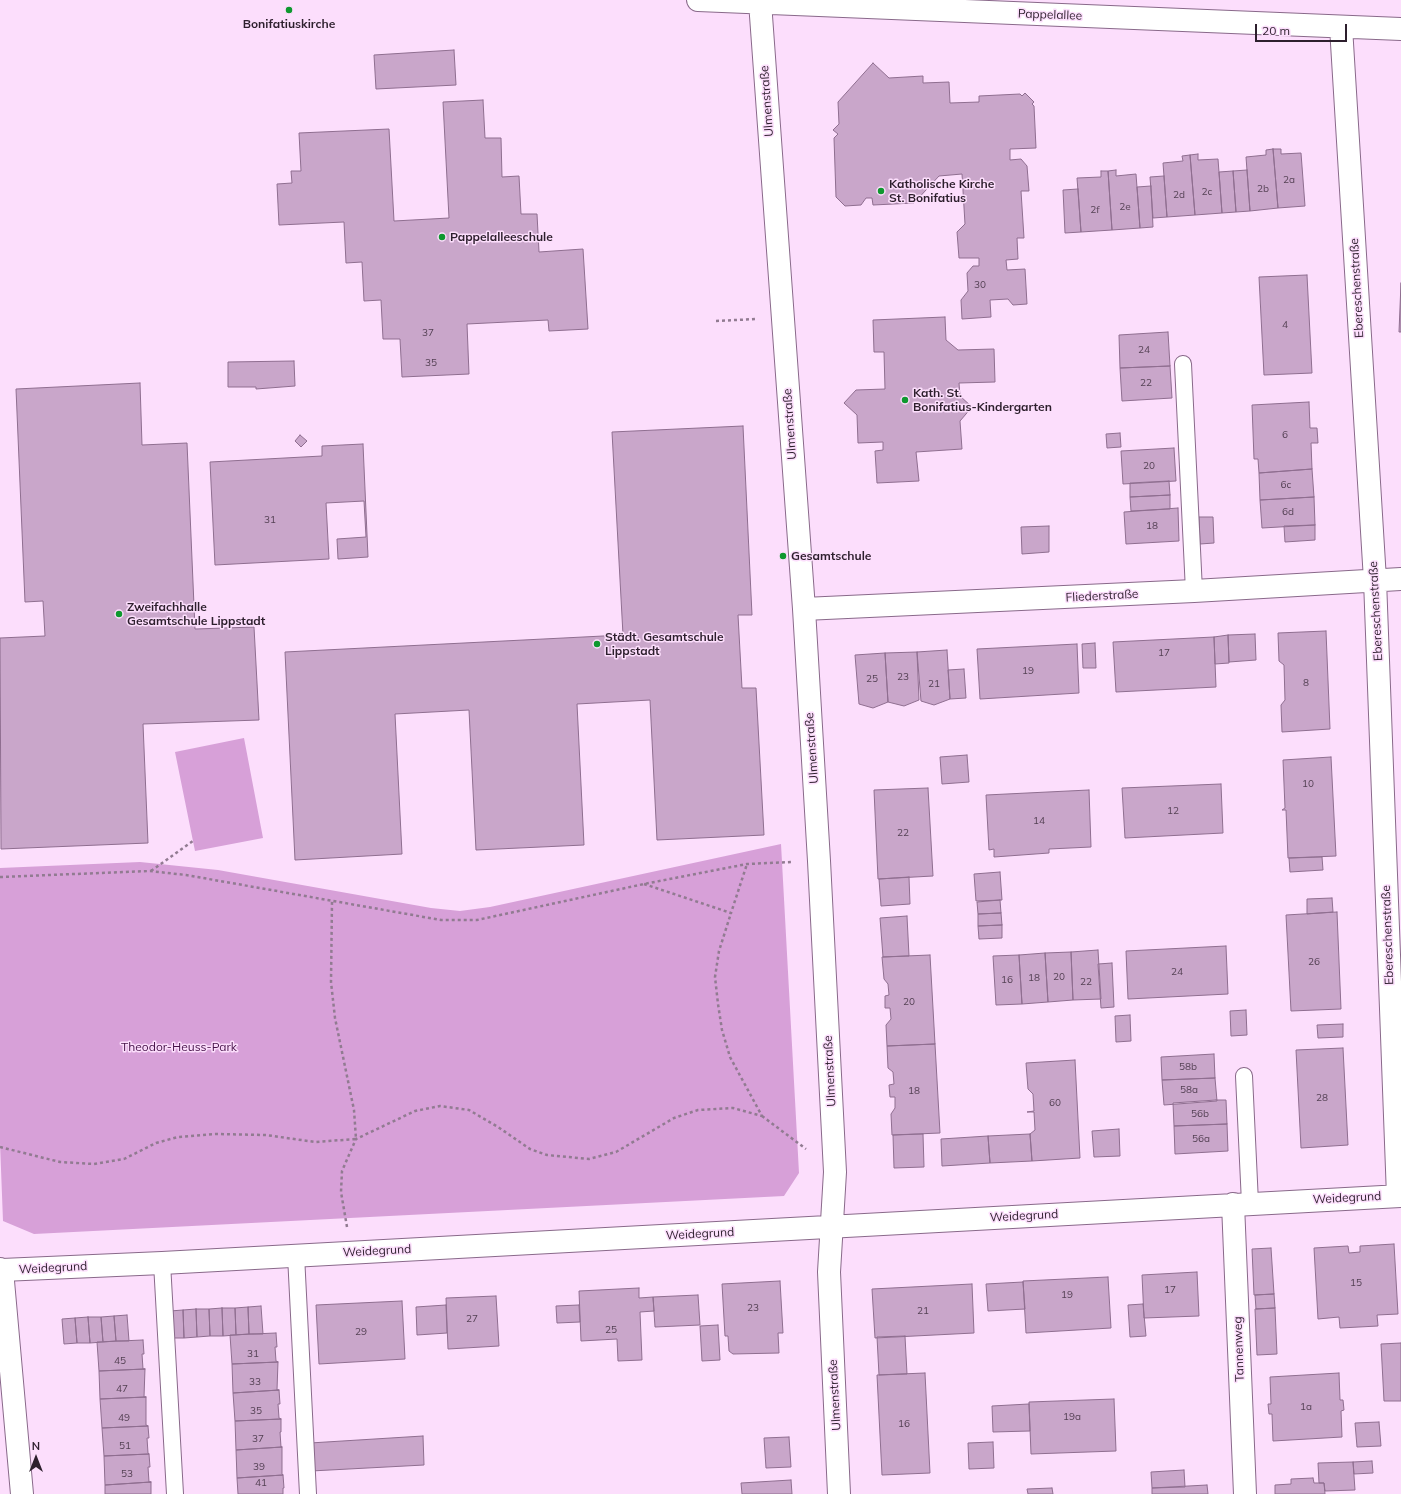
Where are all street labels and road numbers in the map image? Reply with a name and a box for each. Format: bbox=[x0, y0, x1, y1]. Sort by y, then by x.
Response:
street label: Pappelallee bbox=[1018, 7, 1082, 23]
street label: Ulmenstraße bbox=[757, 65, 777, 137]
street label: Ebereschenstraße bbox=[1347, 238, 1367, 338]
street label: Ulmenstraße bbox=[780, 388, 800, 460]
street label: Ebereschenstraße bbox=[1366, 561, 1386, 661]
street label: Fliederstraße bbox=[1065, 587, 1139, 605]
street label: Ulmenstraße bbox=[802, 712, 822, 784]
street label: Ebereschenstraße bbox=[1379, 885, 1397, 985]
street label: Ulmenstraße bbox=[821, 1035, 839, 1107]
street label: Weidegrund bbox=[1312, 1189, 1382, 1207]
street label: Weidegrund bbox=[989, 1207, 1059, 1225]
street label: Weidegrund bbox=[665, 1225, 735, 1243]
street label: Weidegrund bbox=[342, 1242, 412, 1260]
street label: Weidegrund bbox=[18, 1259, 88, 1277]
street label: Tannenweg bbox=[1231, 1316, 1247, 1382]
street label: Ulmenstraße bbox=[826, 1359, 844, 1431]

